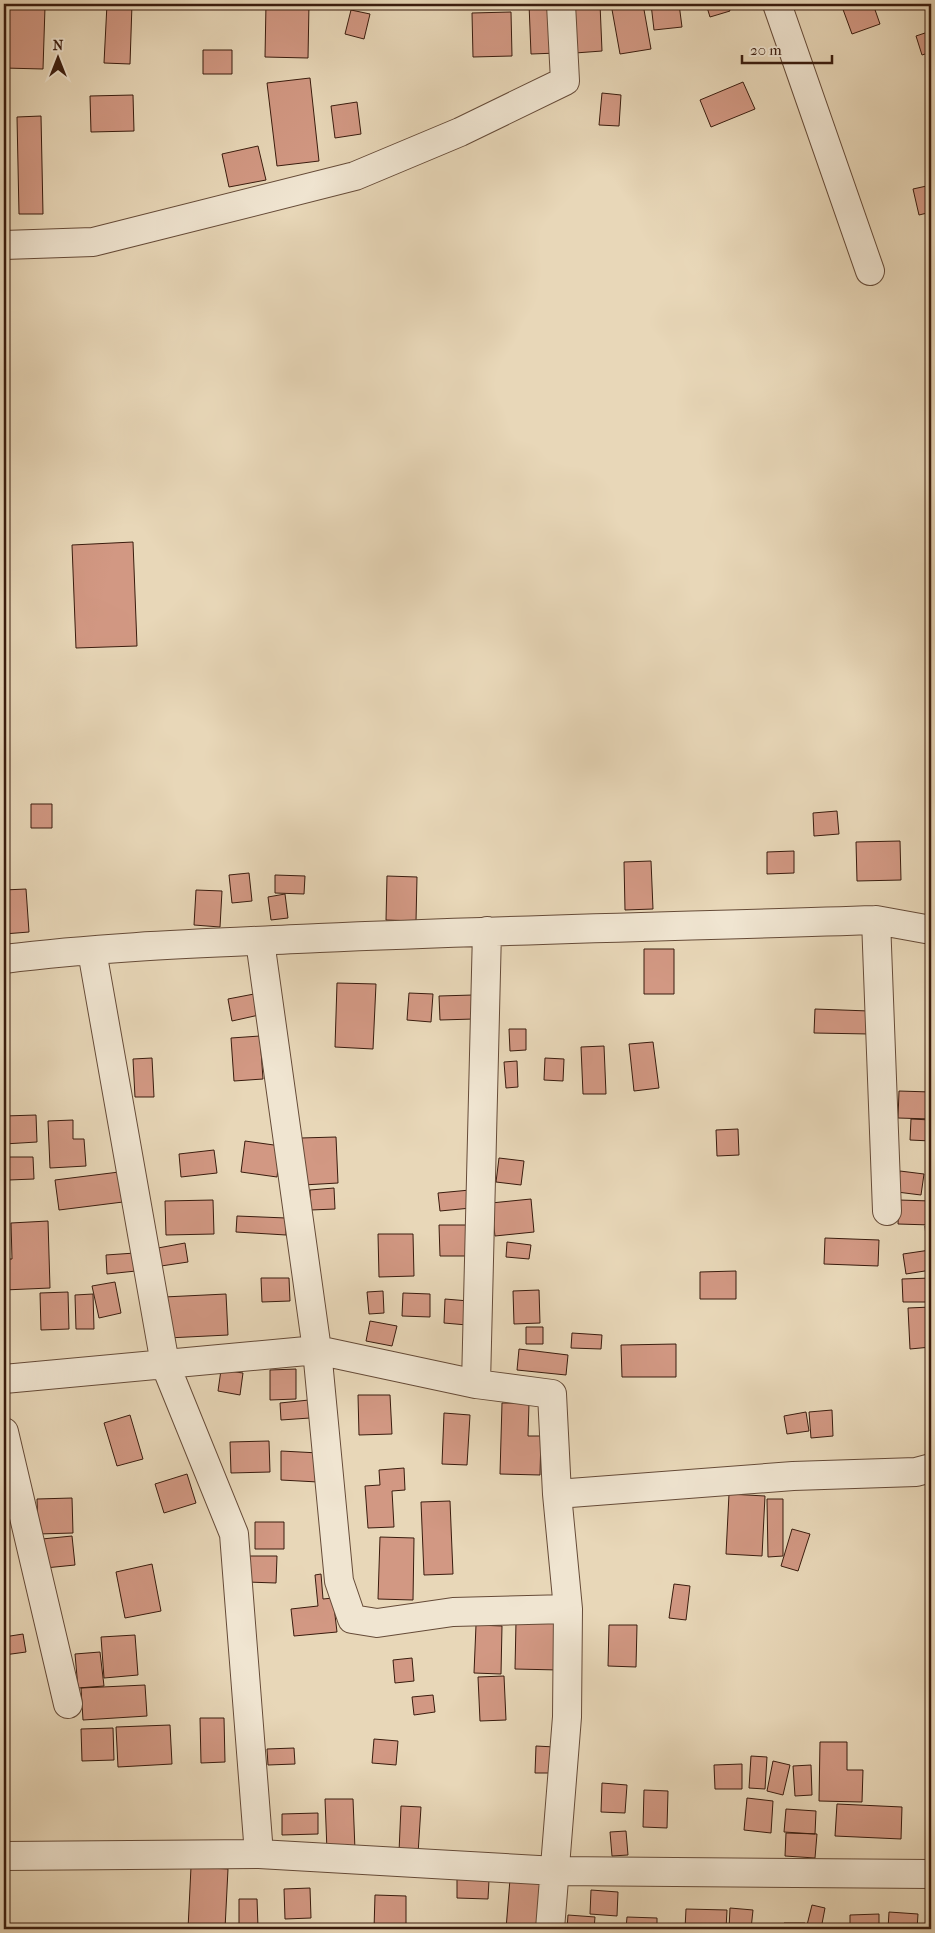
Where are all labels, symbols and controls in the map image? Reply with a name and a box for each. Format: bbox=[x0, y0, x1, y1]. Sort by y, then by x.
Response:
north arrow bbox=[32, 32, 82, 82]
scale bar bbox=[742, 32, 832, 64]
text: N bbox=[53, 37, 64, 54]
text: 20 m bbox=[750, 41, 782, 59]

